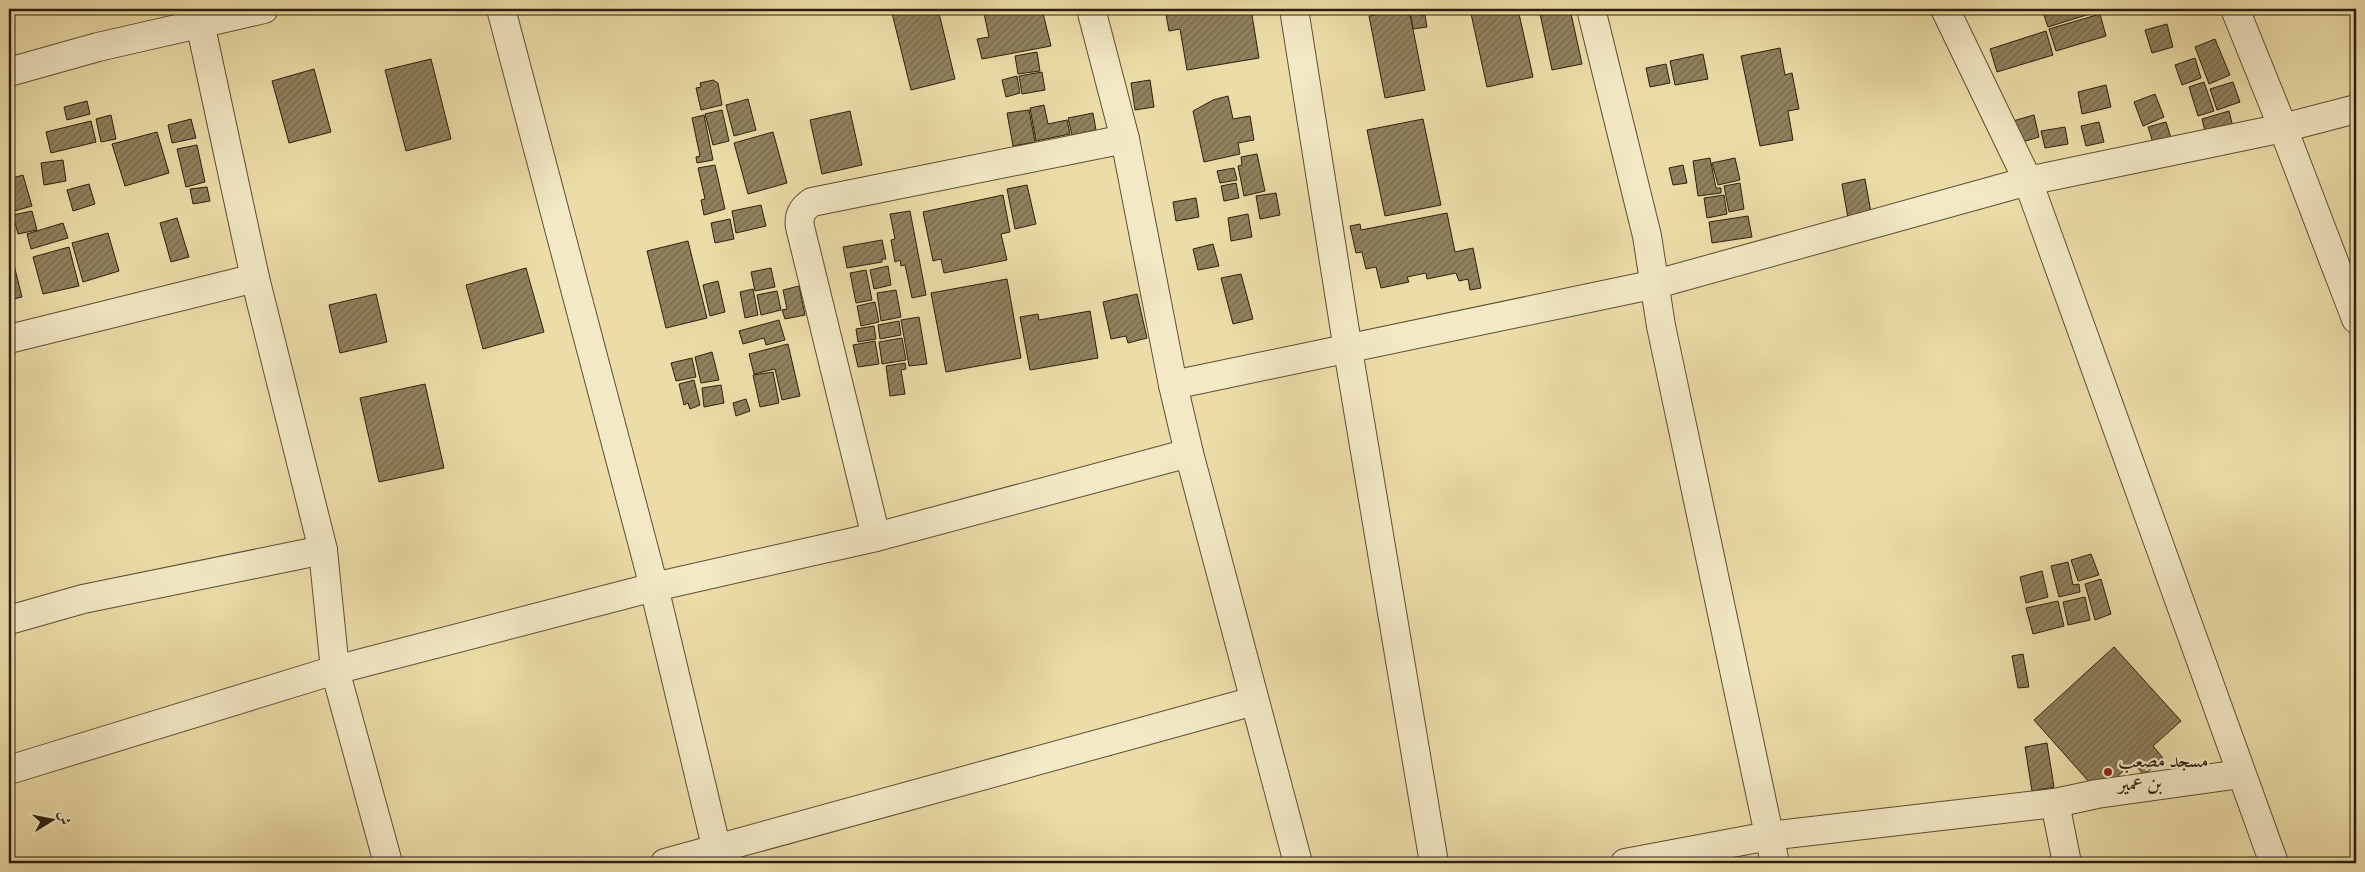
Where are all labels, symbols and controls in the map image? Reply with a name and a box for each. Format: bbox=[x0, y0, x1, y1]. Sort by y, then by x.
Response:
place label: مسجد مصعب بن عمير bbox=[2116, 747, 2208, 796]
marker: مسجد مصعب بن عمير bbox=[2102, 766, 2114, 778]
north arrow bbox=[28, 794, 78, 844]
text: ش bbox=[55, 809, 75, 826]

